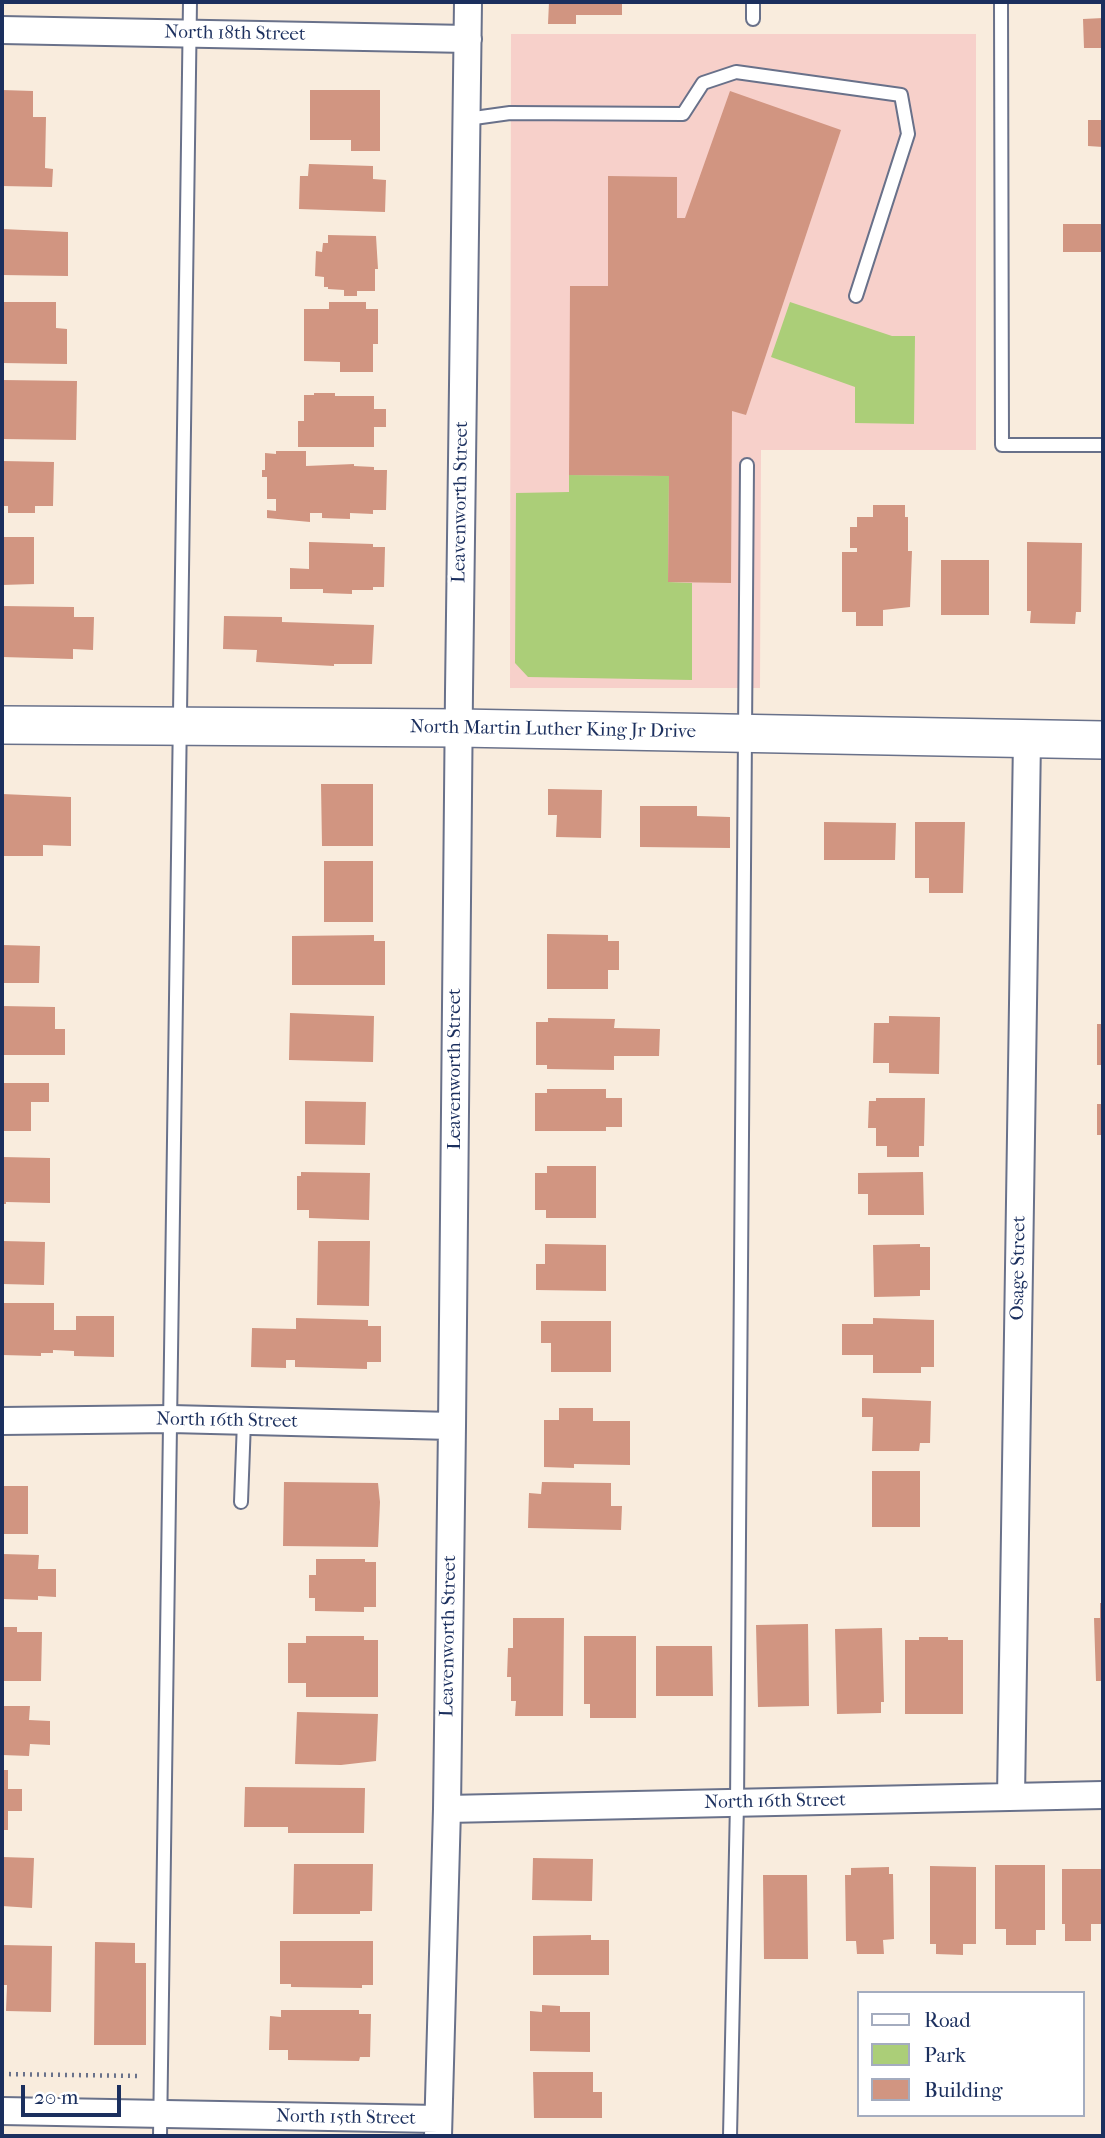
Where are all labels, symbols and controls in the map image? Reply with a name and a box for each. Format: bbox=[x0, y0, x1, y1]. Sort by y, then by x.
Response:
street label: North 18th Street bbox=[164, 21, 306, 47]
street label: Leavenworth Street bbox=[448, 421, 474, 583]
street label: North Martin Luther King Jr Drive bbox=[410, 716, 696, 744]
street label: Leavenworth Street bbox=[444, 988, 466, 1150]
street label: Osage Street bbox=[1007, 1216, 1031, 1320]
street label: North 16th Street bbox=[156, 1408, 298, 1434]
street label: Leavenworth Street bbox=[436, 1555, 462, 1717]
street label: North 16th Street bbox=[704, 1789, 846, 1815]
legend bbox=[856, 1991, 1084, 2117]
text: Road bbox=[924, 2008, 971, 2032]
text: Park bbox=[924, 2043, 966, 2067]
scale bar bbox=[24, 2072, 124, 2116]
text: Building bbox=[924, 2078, 1002, 2102]
text: 20 m bbox=[34, 2085, 78, 2109]
street label: North 15th Street bbox=[276, 2105, 416, 2131]

